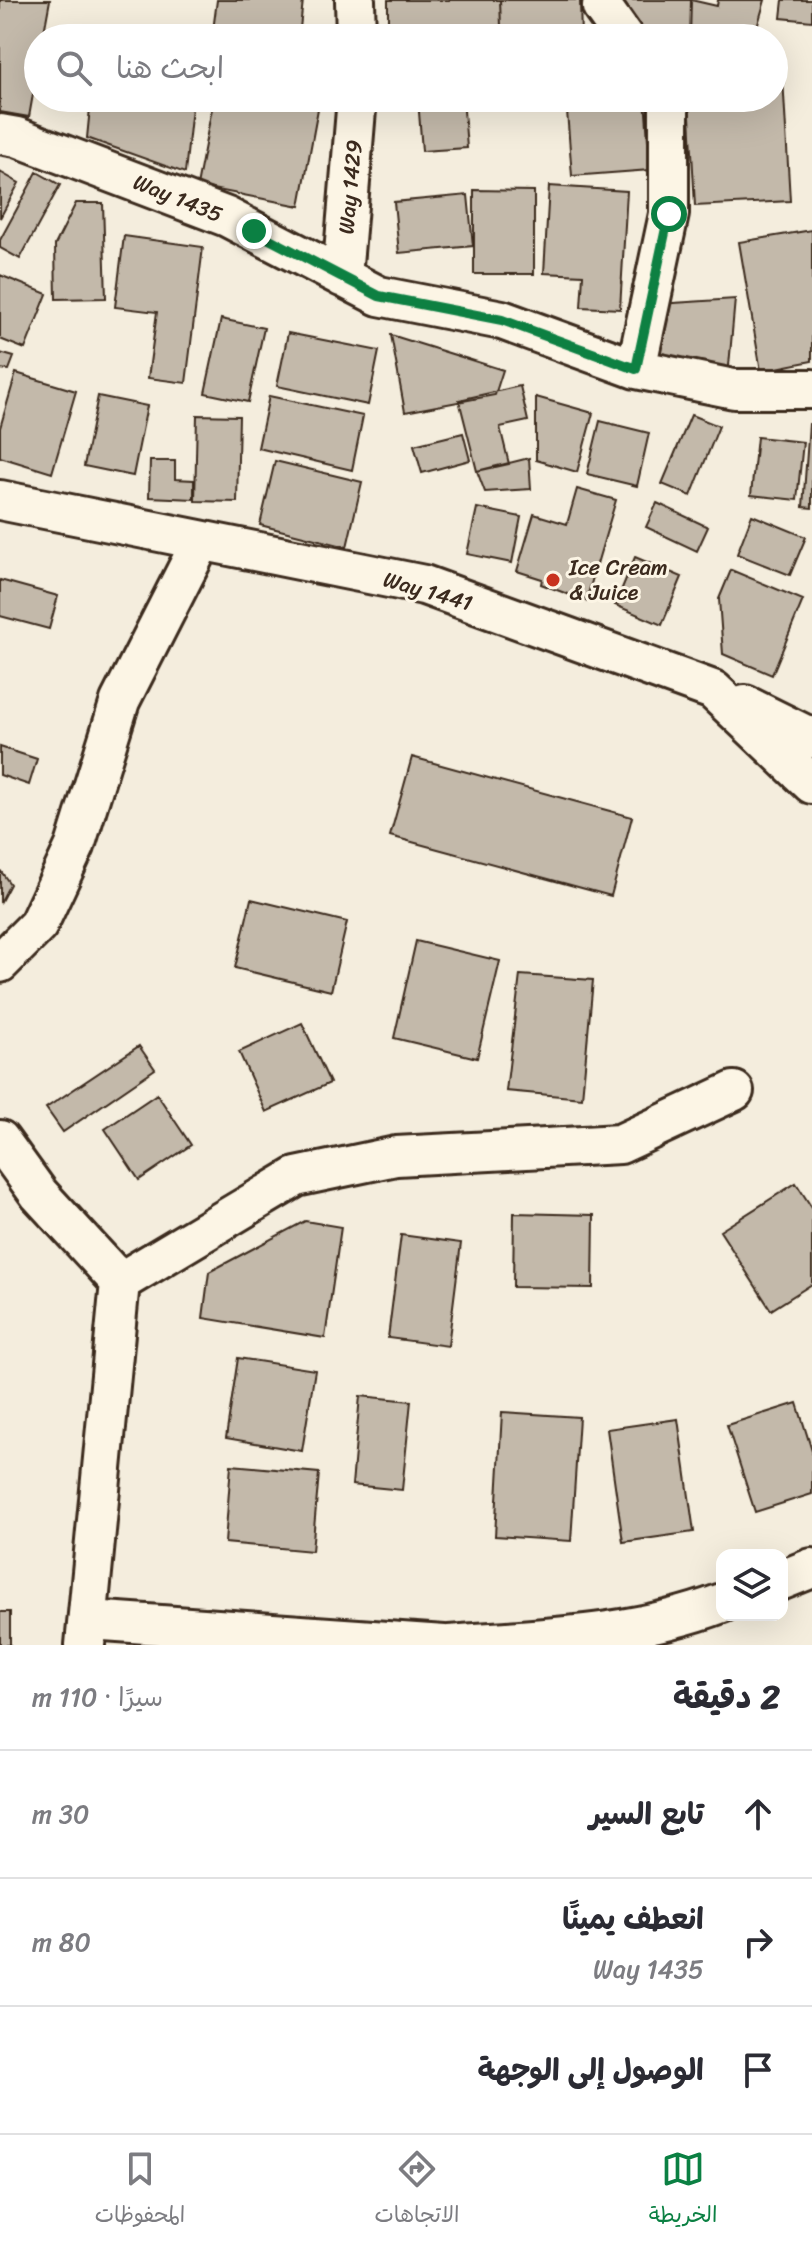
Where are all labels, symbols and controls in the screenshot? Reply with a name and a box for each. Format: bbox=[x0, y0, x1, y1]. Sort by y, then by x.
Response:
search box bbox=[24, 24, 788, 112]
text: ابحث هنا bbox=[116, 41, 224, 95]
icon: search bbox=[52, 46, 96, 90]
street label: Way 1429 bbox=[326, 138, 374, 236]
street label: Way 1435 bbox=[127, 162, 229, 234]
route start bbox=[651, 196, 687, 232]
route end bbox=[236, 213, 272, 249]
place label: Ice Cream & Juice bbox=[568, 548, 668, 612]
street label: Way 1441 bbox=[379, 560, 477, 622]
marker: Ice Cream & Juice bbox=[544, 571, 562, 589]
map controls bbox=[716, 1549, 788, 1621]
button: layers bbox=[716, 1549, 788, 1621]
text: 2 دقيقة bbox=[673, 1667, 780, 1727]
text: سيرًا · 110 m bbox=[32, 1674, 163, 1720]
text: تابع السير bbox=[589, 1787, 704, 1841]
text: 30 m bbox=[32, 1791, 89, 1837]
icon: ahead bbox=[736, 1792, 780, 1836]
text: انعطف يمينًا bbox=[562, 1892, 704, 1946]
text: 80 m bbox=[32, 1919, 91, 1965]
icon: right bbox=[736, 1920, 780, 1964]
text: Way 1435 bbox=[593, 1946, 704, 1992]
text: الوصول إلى الوجهة bbox=[477, 2043, 704, 2097]
icon: arrive bbox=[736, 2048, 780, 2092]
tab: المحفوظات bbox=[95, 2147, 185, 2234]
tab: الاتجاهات bbox=[375, 2147, 459, 2234]
tab: الخريطة bbox=[649, 2147, 717, 2234]

